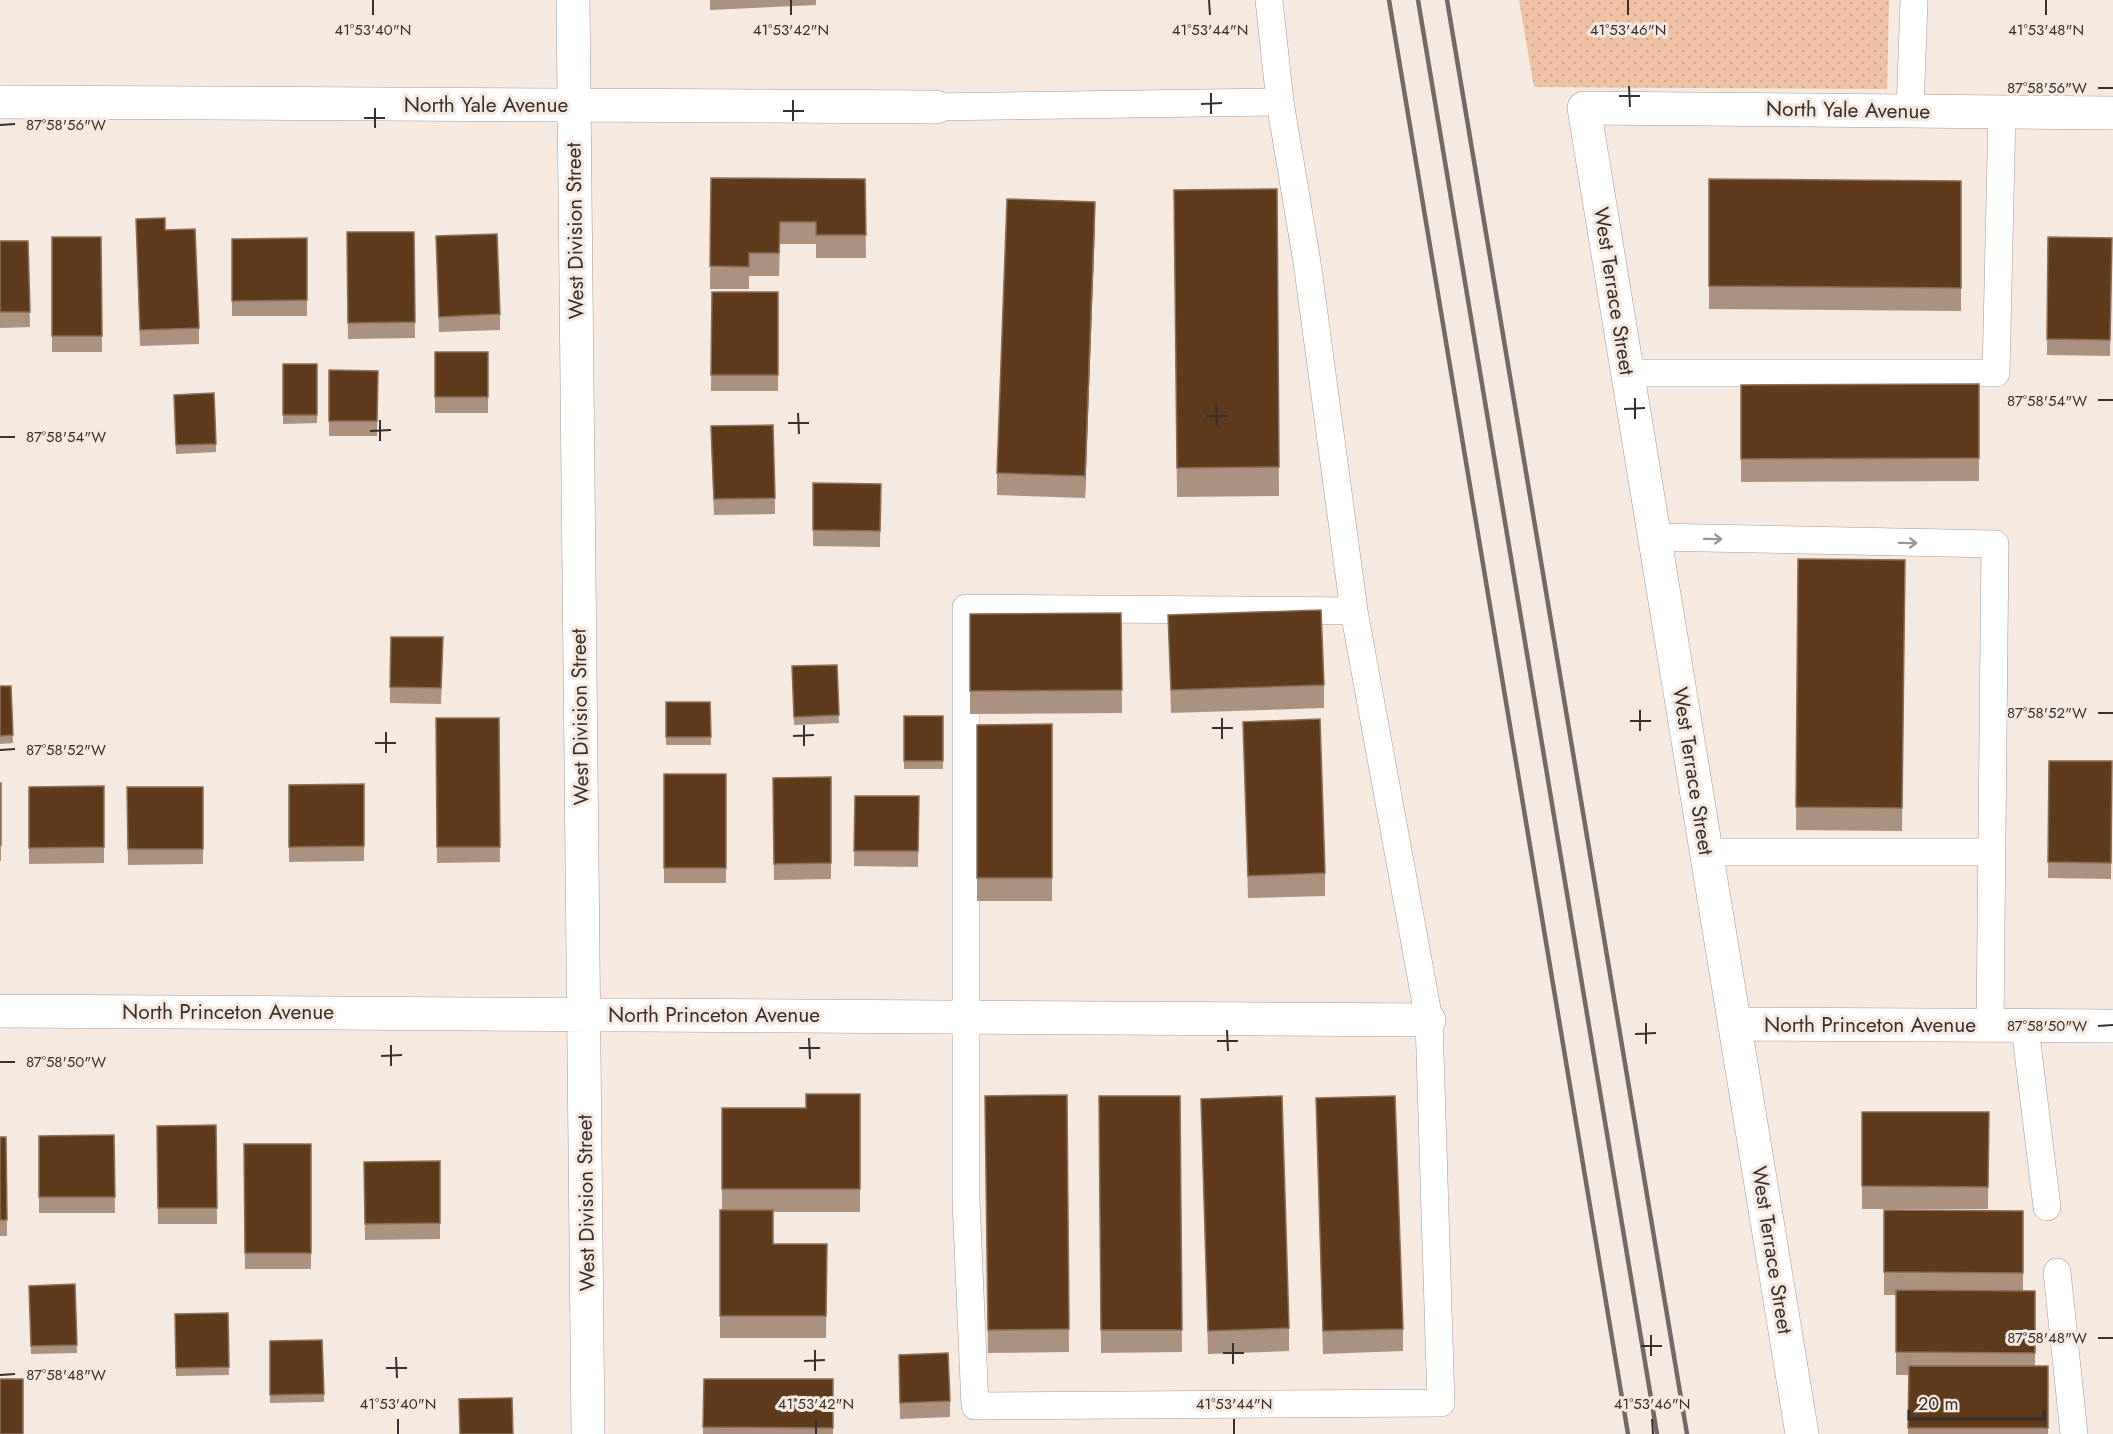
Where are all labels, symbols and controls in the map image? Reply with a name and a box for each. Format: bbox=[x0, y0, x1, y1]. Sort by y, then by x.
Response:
text: 41°53'40"N bbox=[335, 19, 411, 41]
text: 41°53'42"N bbox=[753, 19, 829, 41]
text: 41°53'44"N bbox=[1172, 19, 1248, 41]
text: 41°53'46"N bbox=[1590, 19, 1666, 41]
text: 41°53'48"N bbox=[2008, 19, 2084, 41]
text: 87°58'56"W bbox=[2007, 77, 2087, 99]
street label: North Yale Avenue bbox=[404, 90, 568, 120]
street label: North Yale Avenue bbox=[1766, 94, 1931, 126]
text: 87°58'56"W bbox=[26, 114, 106, 136]
street label: West Division Street bbox=[558, 142, 592, 320]
street label: West Terrace Street bbox=[1586, 205, 1642, 377]
text: 87°58'54"W bbox=[2007, 390, 2087, 412]
text: 87°58'54"W bbox=[26, 426, 106, 448]
one-way arrow bbox=[1702, 533, 1722, 544]
one-way arrow bbox=[1897, 537, 1917, 548]
street label: West Division Street bbox=[563, 628, 597, 806]
street label: West Terrace Street bbox=[1665, 685, 1721, 857]
text: 87°58'52"W bbox=[2007, 702, 2087, 724]
text: 87°58'52"W bbox=[26, 739, 106, 761]
street label: North Princeton Avenue bbox=[122, 997, 334, 1027]
street label: North Princeton Avenue bbox=[608, 1000, 820, 1030]
street label: North Princeton Avenue bbox=[1764, 1010, 1976, 1040]
text: 87°58'50"W bbox=[2007, 1015, 2087, 1037]
text: 87°58'50"W bbox=[26, 1051, 106, 1073]
street label: West Division Street bbox=[569, 1114, 603, 1292]
street label: West Terrace Street bbox=[1744, 1164, 1800, 1336]
text: 87°58'48"W bbox=[2007, 1327, 2087, 1349]
text: 87°58'48"W bbox=[26, 1364, 106, 1386]
scale bar bbox=[1909, 1383, 2044, 1421]
text: 20 m bbox=[1918, 1391, 1958, 1417]
text: 41°53'40"N bbox=[360, 1393, 436, 1415]
text: 41°53'42"N bbox=[778, 1393, 854, 1415]
text: 41°53'44"N bbox=[1196, 1393, 1272, 1415]
text: 41°53'46"N bbox=[1614, 1393, 1690, 1415]

